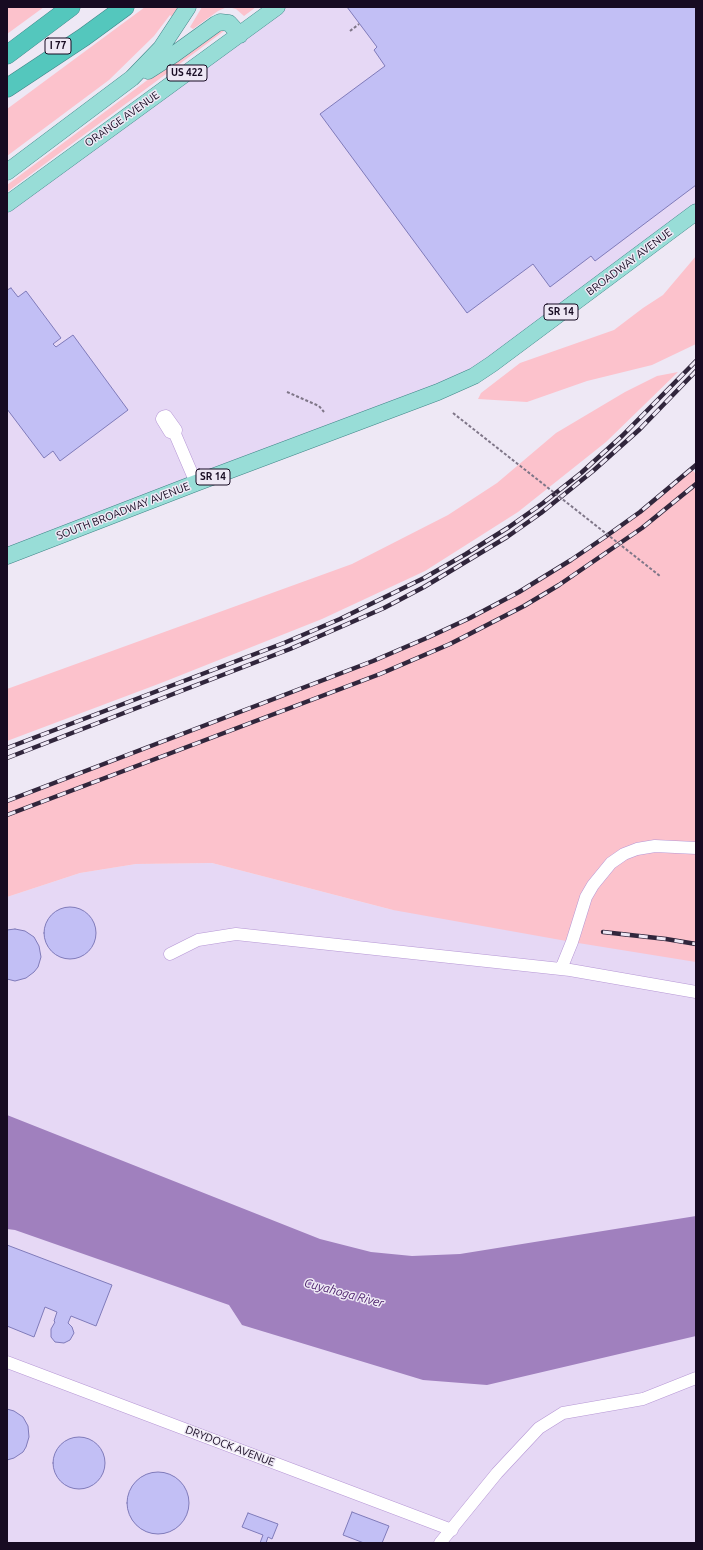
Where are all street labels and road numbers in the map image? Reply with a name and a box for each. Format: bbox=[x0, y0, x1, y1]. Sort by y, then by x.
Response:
road number: I 77 bbox=[45, 38, 71, 54]
road number: US 422 bbox=[167, 65, 207, 81]
street label: ORANGE AVENUE bbox=[82, 88, 162, 150]
street label: BROADWAY AVENUE bbox=[584, 226, 674, 298]
road number: SR 14 bbox=[544, 304, 578, 320]
road number: SR 14 bbox=[196, 469, 230, 485]
street label: SOUTH BROADWAY AVENUE bbox=[54, 479, 192, 543]
street label: DRYDOCK AVENUE bbox=[184, 1423, 276, 1469]

